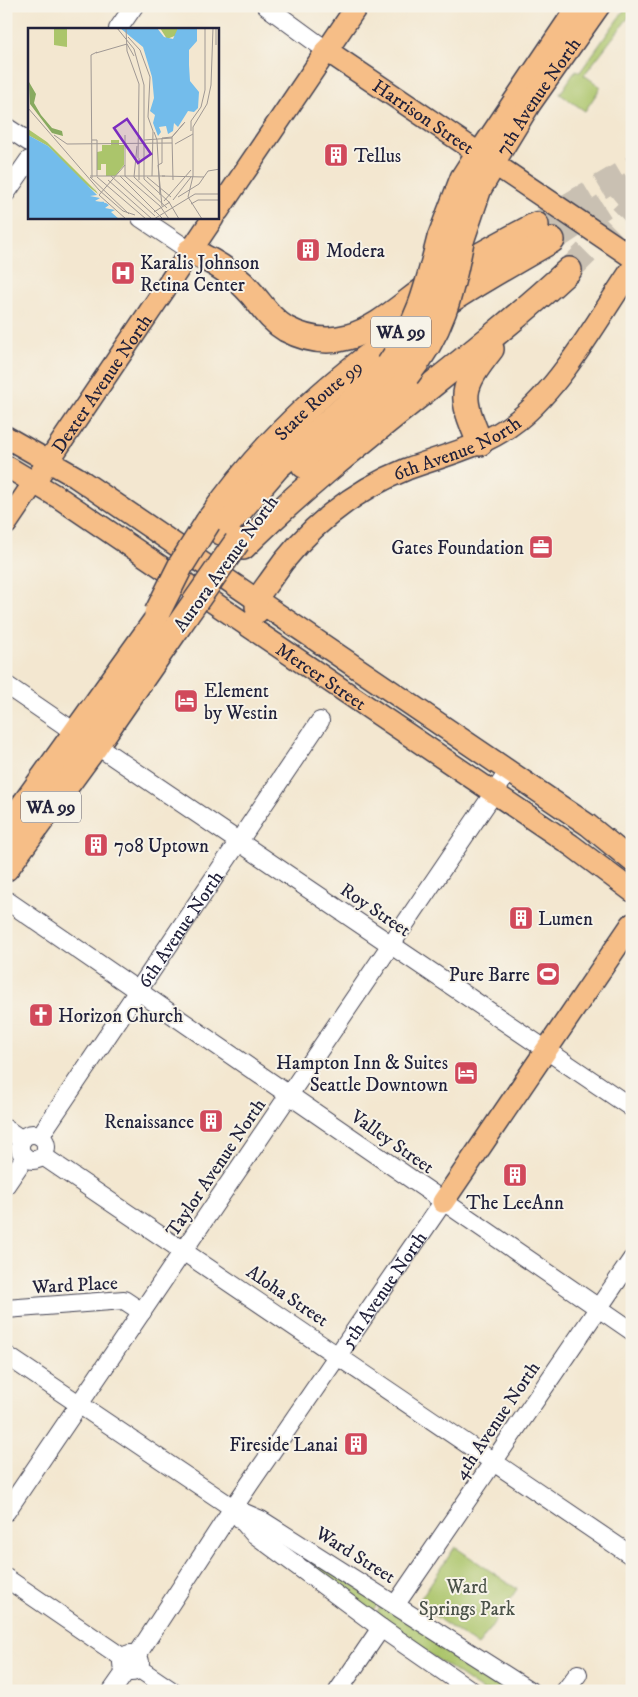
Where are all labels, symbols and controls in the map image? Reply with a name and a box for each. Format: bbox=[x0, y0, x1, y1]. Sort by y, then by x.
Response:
inset map bbox=[28, 28, 219, 219]
street label: 7th Avenue North bbox=[492, 33, 586, 160]
street label: Harrison Street bbox=[368, 75, 478, 160]
building icon: Tellus bbox=[323, 142, 349, 168]
place label: Tellus bbox=[354, 145, 401, 168]
building icon: Modera bbox=[295, 237, 321, 263]
place label: Modera bbox=[326, 240, 385, 263]
place label: Karalis Johnson Retina Center bbox=[140, 252, 259, 297]
hospital icon: Karalis Johnson Retina Center bbox=[110, 260, 136, 286]
street label: Dexter Avenue North bbox=[47, 310, 158, 458]
road number: WA 99 bbox=[371, 316, 431, 348]
street label: State Route 99 bbox=[270, 356, 367, 446]
street label: 6th Avenue North bbox=[390, 412, 526, 487]
street label: Aurora Avenue North bbox=[169, 491, 283, 637]
office icon: Gates Foundation bbox=[528, 534, 554, 560]
place label: Gates Foundation bbox=[391, 537, 524, 560]
street label: Mercer Street bbox=[271, 638, 370, 716]
place label: Element by Westin bbox=[204, 680, 278, 725]
hotel icon: Element by Westin bbox=[173, 688, 199, 714]
road number: WA 99 bbox=[21, 792, 81, 822]
building icon: 708 Uptown bbox=[83, 832, 109, 858]
place label: 708 Uptown bbox=[114, 835, 209, 858]
street label: 6th Avenue North bbox=[133, 867, 229, 993]
street label: Roy Street bbox=[336, 878, 415, 942]
building icon: Lumen bbox=[508, 905, 534, 931]
place label: Lumen bbox=[538, 908, 593, 931]
sports icon: Pure Barre bbox=[535, 961, 561, 987]
place label: Pure Barre bbox=[449, 964, 530, 987]
church icon: Horizon Church bbox=[28, 1002, 54, 1028]
place label: Horizon Church bbox=[58, 1005, 183, 1028]
place label: Hampton Inn & Suites Seattle Downtown bbox=[276, 1052, 448, 1097]
hotel icon: Hampton Inn & Suites Seattle Downtown bbox=[453, 1060, 479, 1086]
street label: Taylor Avenue North bbox=[162, 1094, 271, 1241]
street label: Valley Street bbox=[345, 1105, 438, 1179]
building icon: Renaissance bbox=[198, 1108, 224, 1134]
place label: Renaissance bbox=[104, 1111, 194, 1134]
building icon: The LeeAnn bbox=[502, 1162, 528, 1188]
place label: The LeeAnn bbox=[466, 1192, 564, 1215]
street label: 5th Avenue North bbox=[336, 1227, 432, 1353]
street label: Aloha Street bbox=[242, 1260, 333, 1332]
street label: Ward Place bbox=[31, 1272, 119, 1299]
street label: 4th Avenue North bbox=[449, 1357, 545, 1484]
building icon: Fireside Lanai bbox=[343, 1431, 369, 1457]
place label: Fireside Lanai bbox=[229, 1434, 338, 1457]
street label: Ward Street bbox=[310, 1521, 399, 1589]
park label: Ward Springs Park bbox=[419, 1576, 516, 1621]

